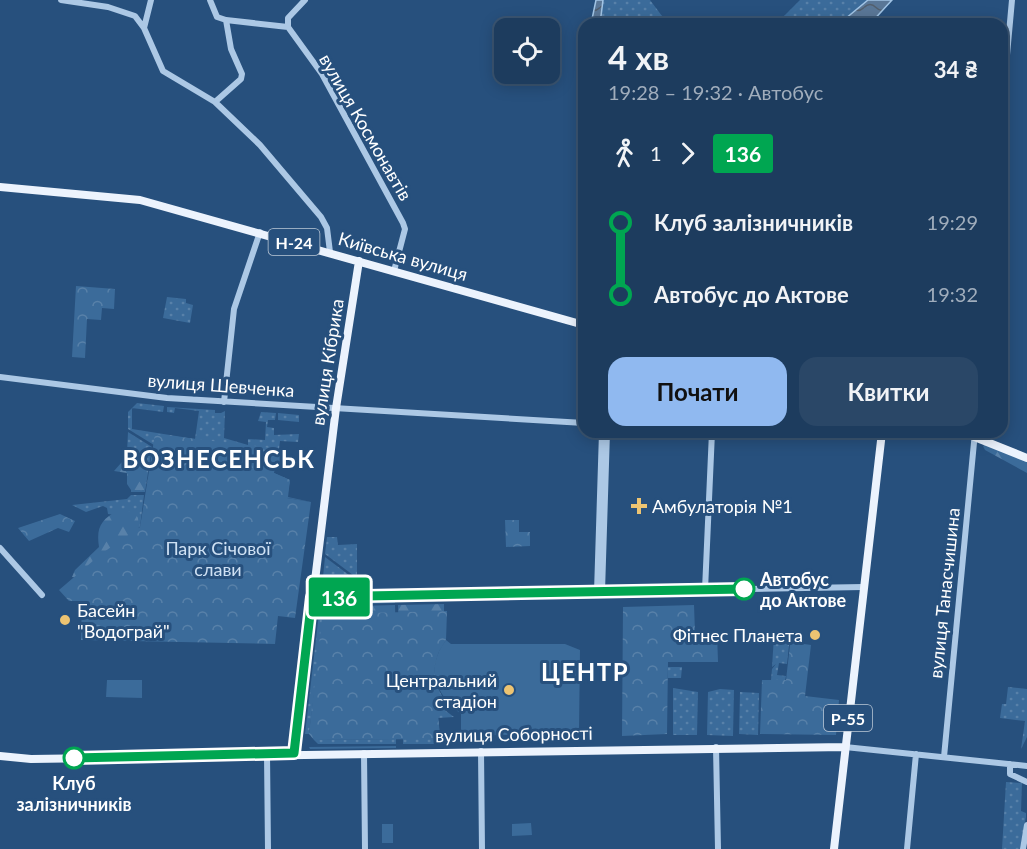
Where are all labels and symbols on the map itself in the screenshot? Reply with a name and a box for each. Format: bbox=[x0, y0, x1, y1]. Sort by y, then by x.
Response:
street label: вулиця Космонавтів bbox=[315, 50, 417, 204]
street label: Київська вулиця bbox=[336, 227, 470, 285]
road number: Н-24 bbox=[268, 229, 320, 255]
street label: вулиця Кібрика bbox=[306, 297, 348, 427]
street label: вулиця Шевченка bbox=[147, 369, 295, 401]
district label: ВОЗНЕСЕНСЬК bbox=[123, 444, 315, 473]
place label: Амбулаторія №1 bbox=[652, 495, 793, 517]
marker: Амбулаторія №1 bbox=[630, 497, 648, 515]
street label: вулиця Танасчишина bbox=[924, 507, 964, 679]
park label: Парк Січової слави bbox=[165, 537, 271, 580]
place label: Автобус до Актове bbox=[759, 568, 847, 611]
line badge: 136 bbox=[304, 578, 374, 616]
marker: Автобус до Актове bbox=[733, 578, 755, 600]
place label: Басейн "Водограй" bbox=[77, 599, 170, 642]
marker: Басейн "Водограй" bbox=[58, 613, 72, 627]
place label: Фітнес Планета bbox=[673, 624, 803, 646]
marker: Фітнес Планета bbox=[808, 628, 822, 642]
district label: ЦЕНТР bbox=[541, 657, 629, 686]
place label: Центральний стадіон bbox=[386, 669, 497, 712]
marker: Центральний стадіон bbox=[502, 683, 516, 697]
road number: Р-55 bbox=[824, 705, 872, 731]
street label: вулиця Соборності bbox=[435, 722, 593, 746]
marker: Клуб залізничників bbox=[63, 747, 85, 769]
place label: Клуб залізничників bbox=[16, 772, 132, 815]

